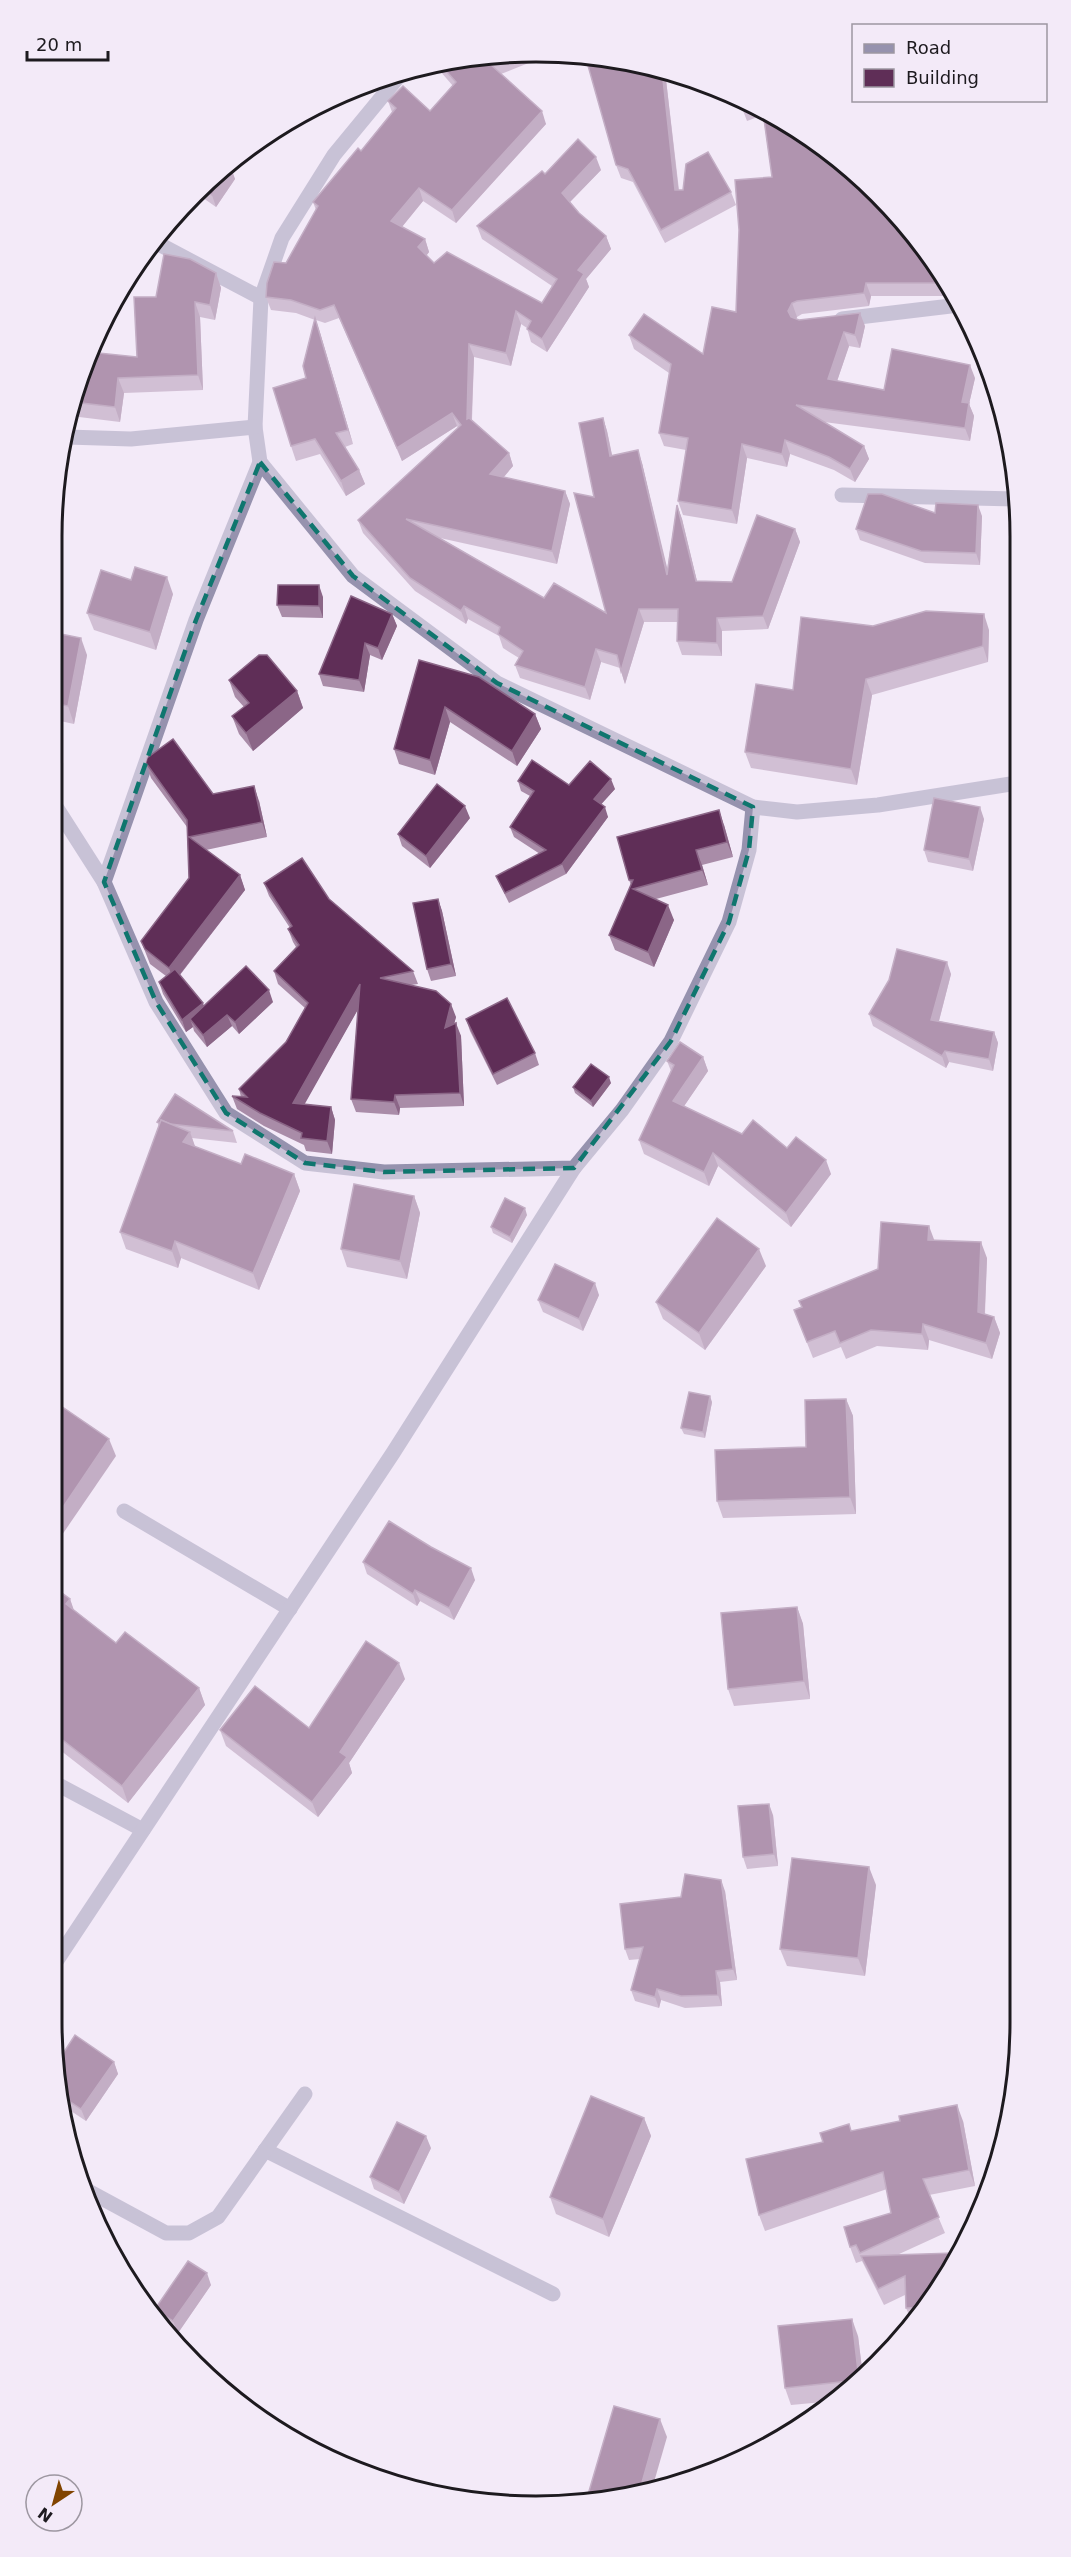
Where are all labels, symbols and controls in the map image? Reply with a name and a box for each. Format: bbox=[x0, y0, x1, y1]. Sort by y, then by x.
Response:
scale bar bbox=[27, 24, 108, 62]
legend bbox=[852, 24, 1047, 102]
text: 20 m bbox=[36, 34, 82, 55]
text: Road bbox=[906, 37, 951, 58]
text: Building bbox=[906, 67, 979, 88]
north arrow bbox=[24, 2473, 84, 2533]
text: N bbox=[34, 2503, 56, 2526]

